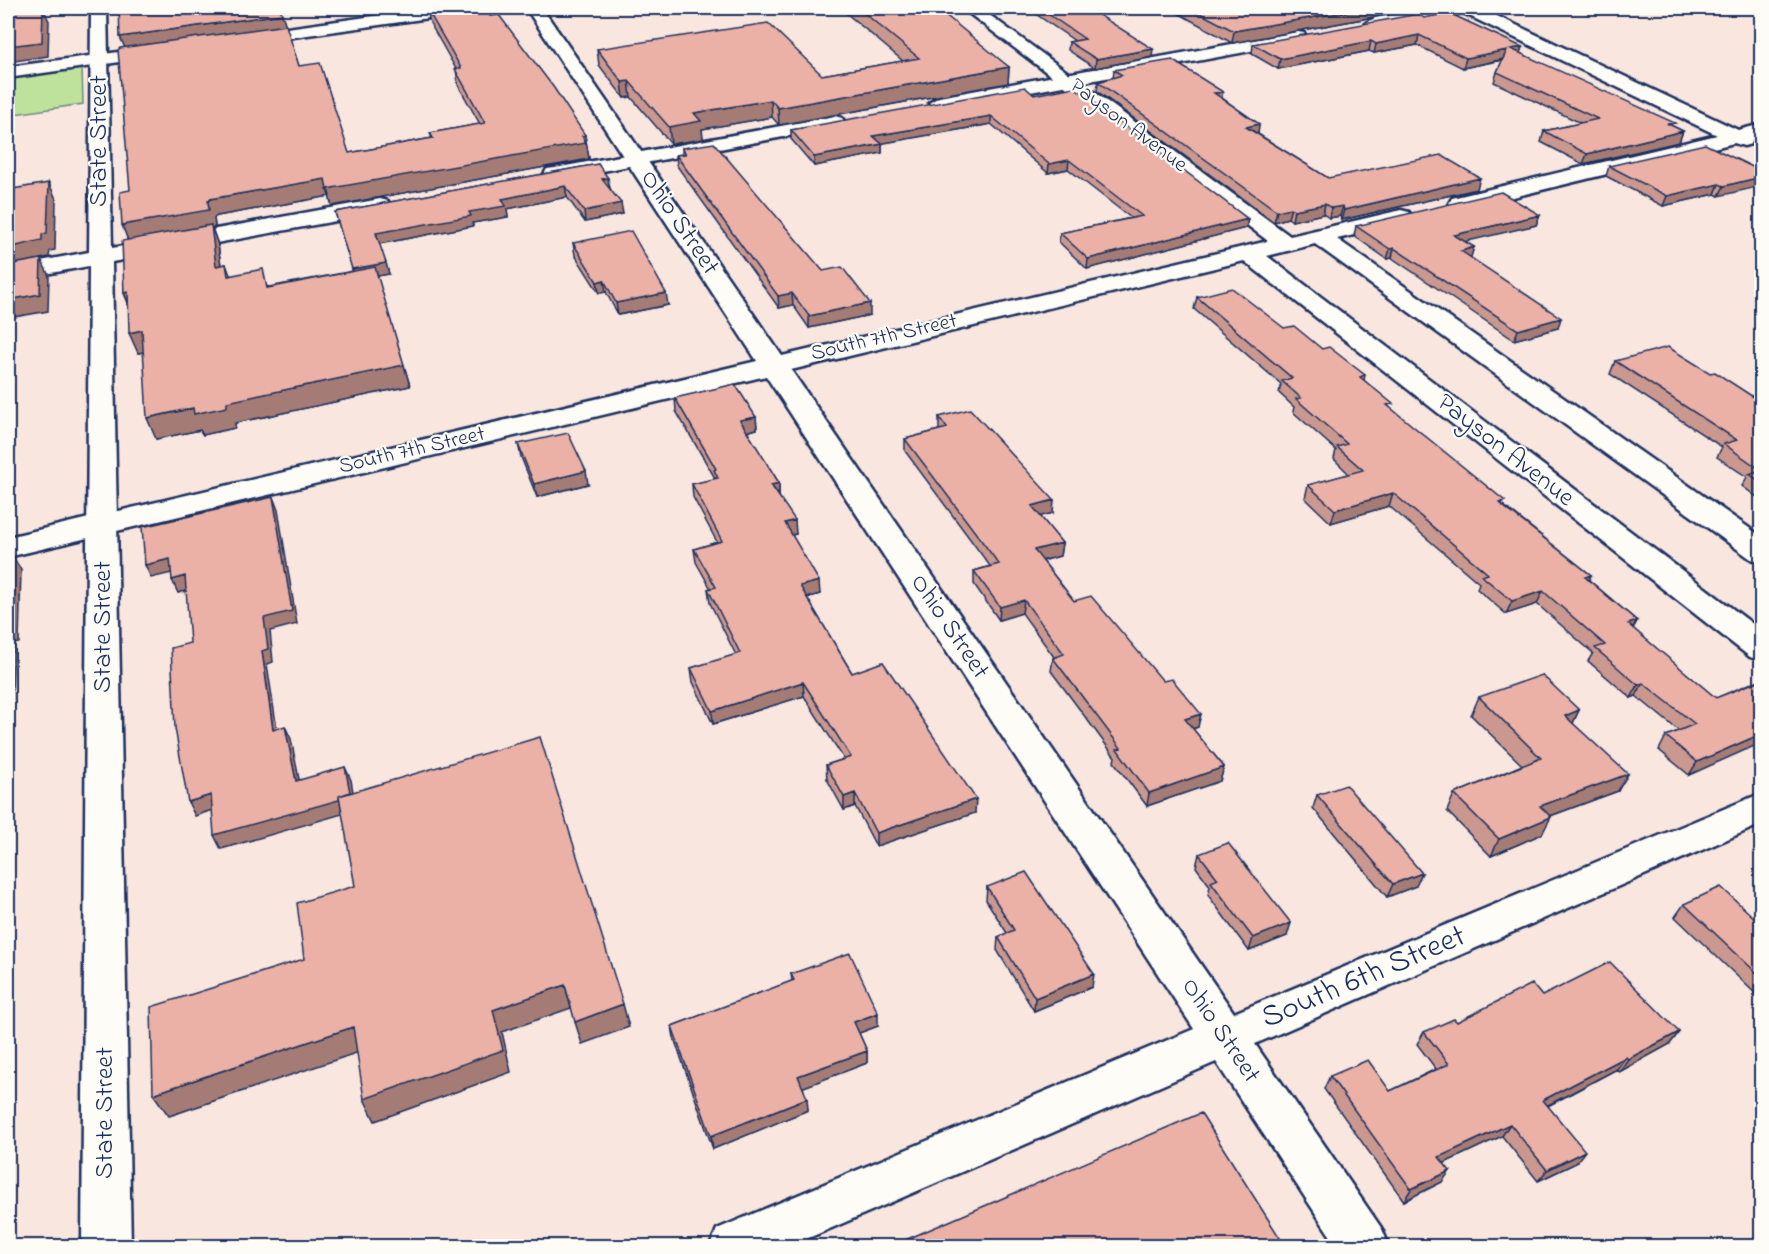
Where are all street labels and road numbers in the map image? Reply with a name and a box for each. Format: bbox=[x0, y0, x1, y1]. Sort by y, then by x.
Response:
street label: Payson Avenue bbox=[1062, 71, 1194, 182]
street label: State Street bbox=[81, 75, 119, 207]
street label: Ohio Street bbox=[630, 163, 728, 283]
street label: South 7th Street bbox=[808, 305, 961, 370]
street label: Payson Avenue bbox=[1428, 385, 1582, 517]
street label: South 7th Street bbox=[336, 418, 489, 483]
street label: State Street bbox=[85, 561, 123, 693]
street label: Ohio Street bbox=[900, 567, 998, 687]
street label: South 6th Street bbox=[1254, 914, 1474, 1042]
street label: Ohio Street bbox=[1171, 971, 1269, 1091]
street label: State Street bbox=[87, 1047, 125, 1179]

